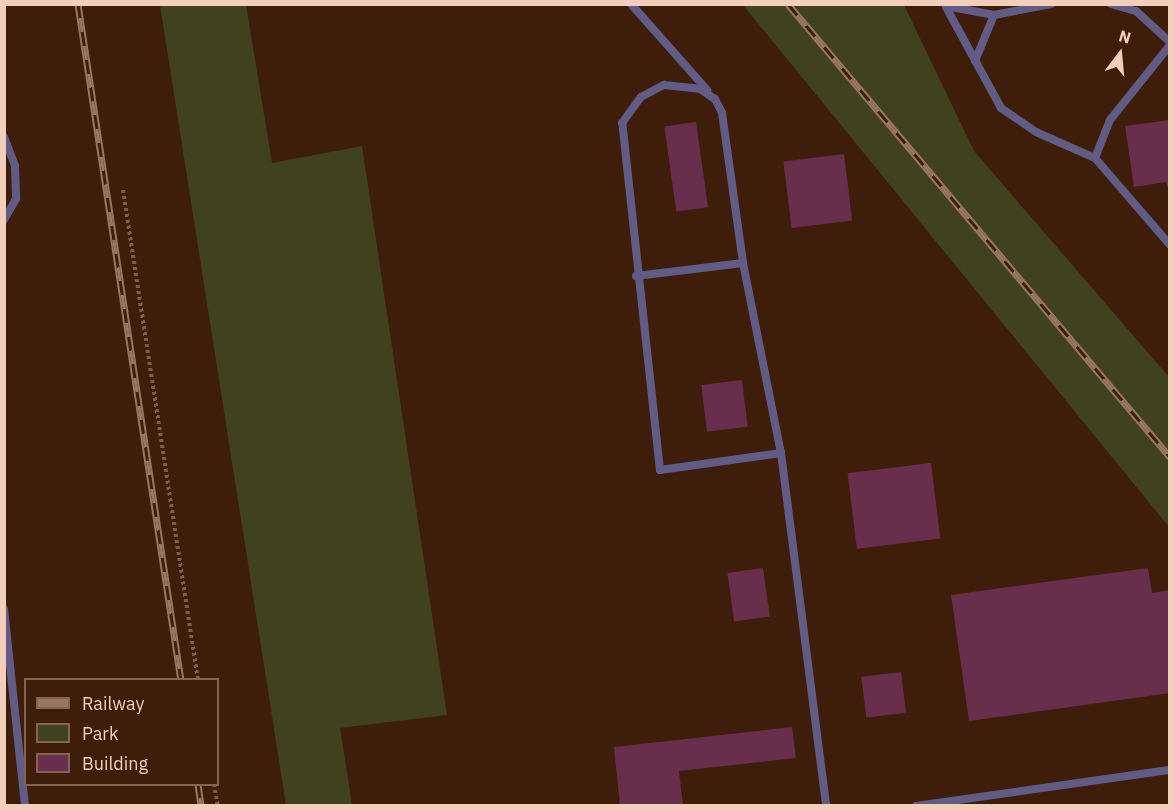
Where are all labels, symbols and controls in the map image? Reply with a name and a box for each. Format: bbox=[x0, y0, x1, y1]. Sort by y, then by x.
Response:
north arrow bbox=[1090, 24, 1150, 84]
text: N bbox=[1117, 25, 1133, 48]
legend bbox=[24, 678, 219, 786]
text: Railway bbox=[82, 692, 144, 715]
text: Park bbox=[82, 722, 118, 745]
text: Building bbox=[82, 752, 148, 775]

